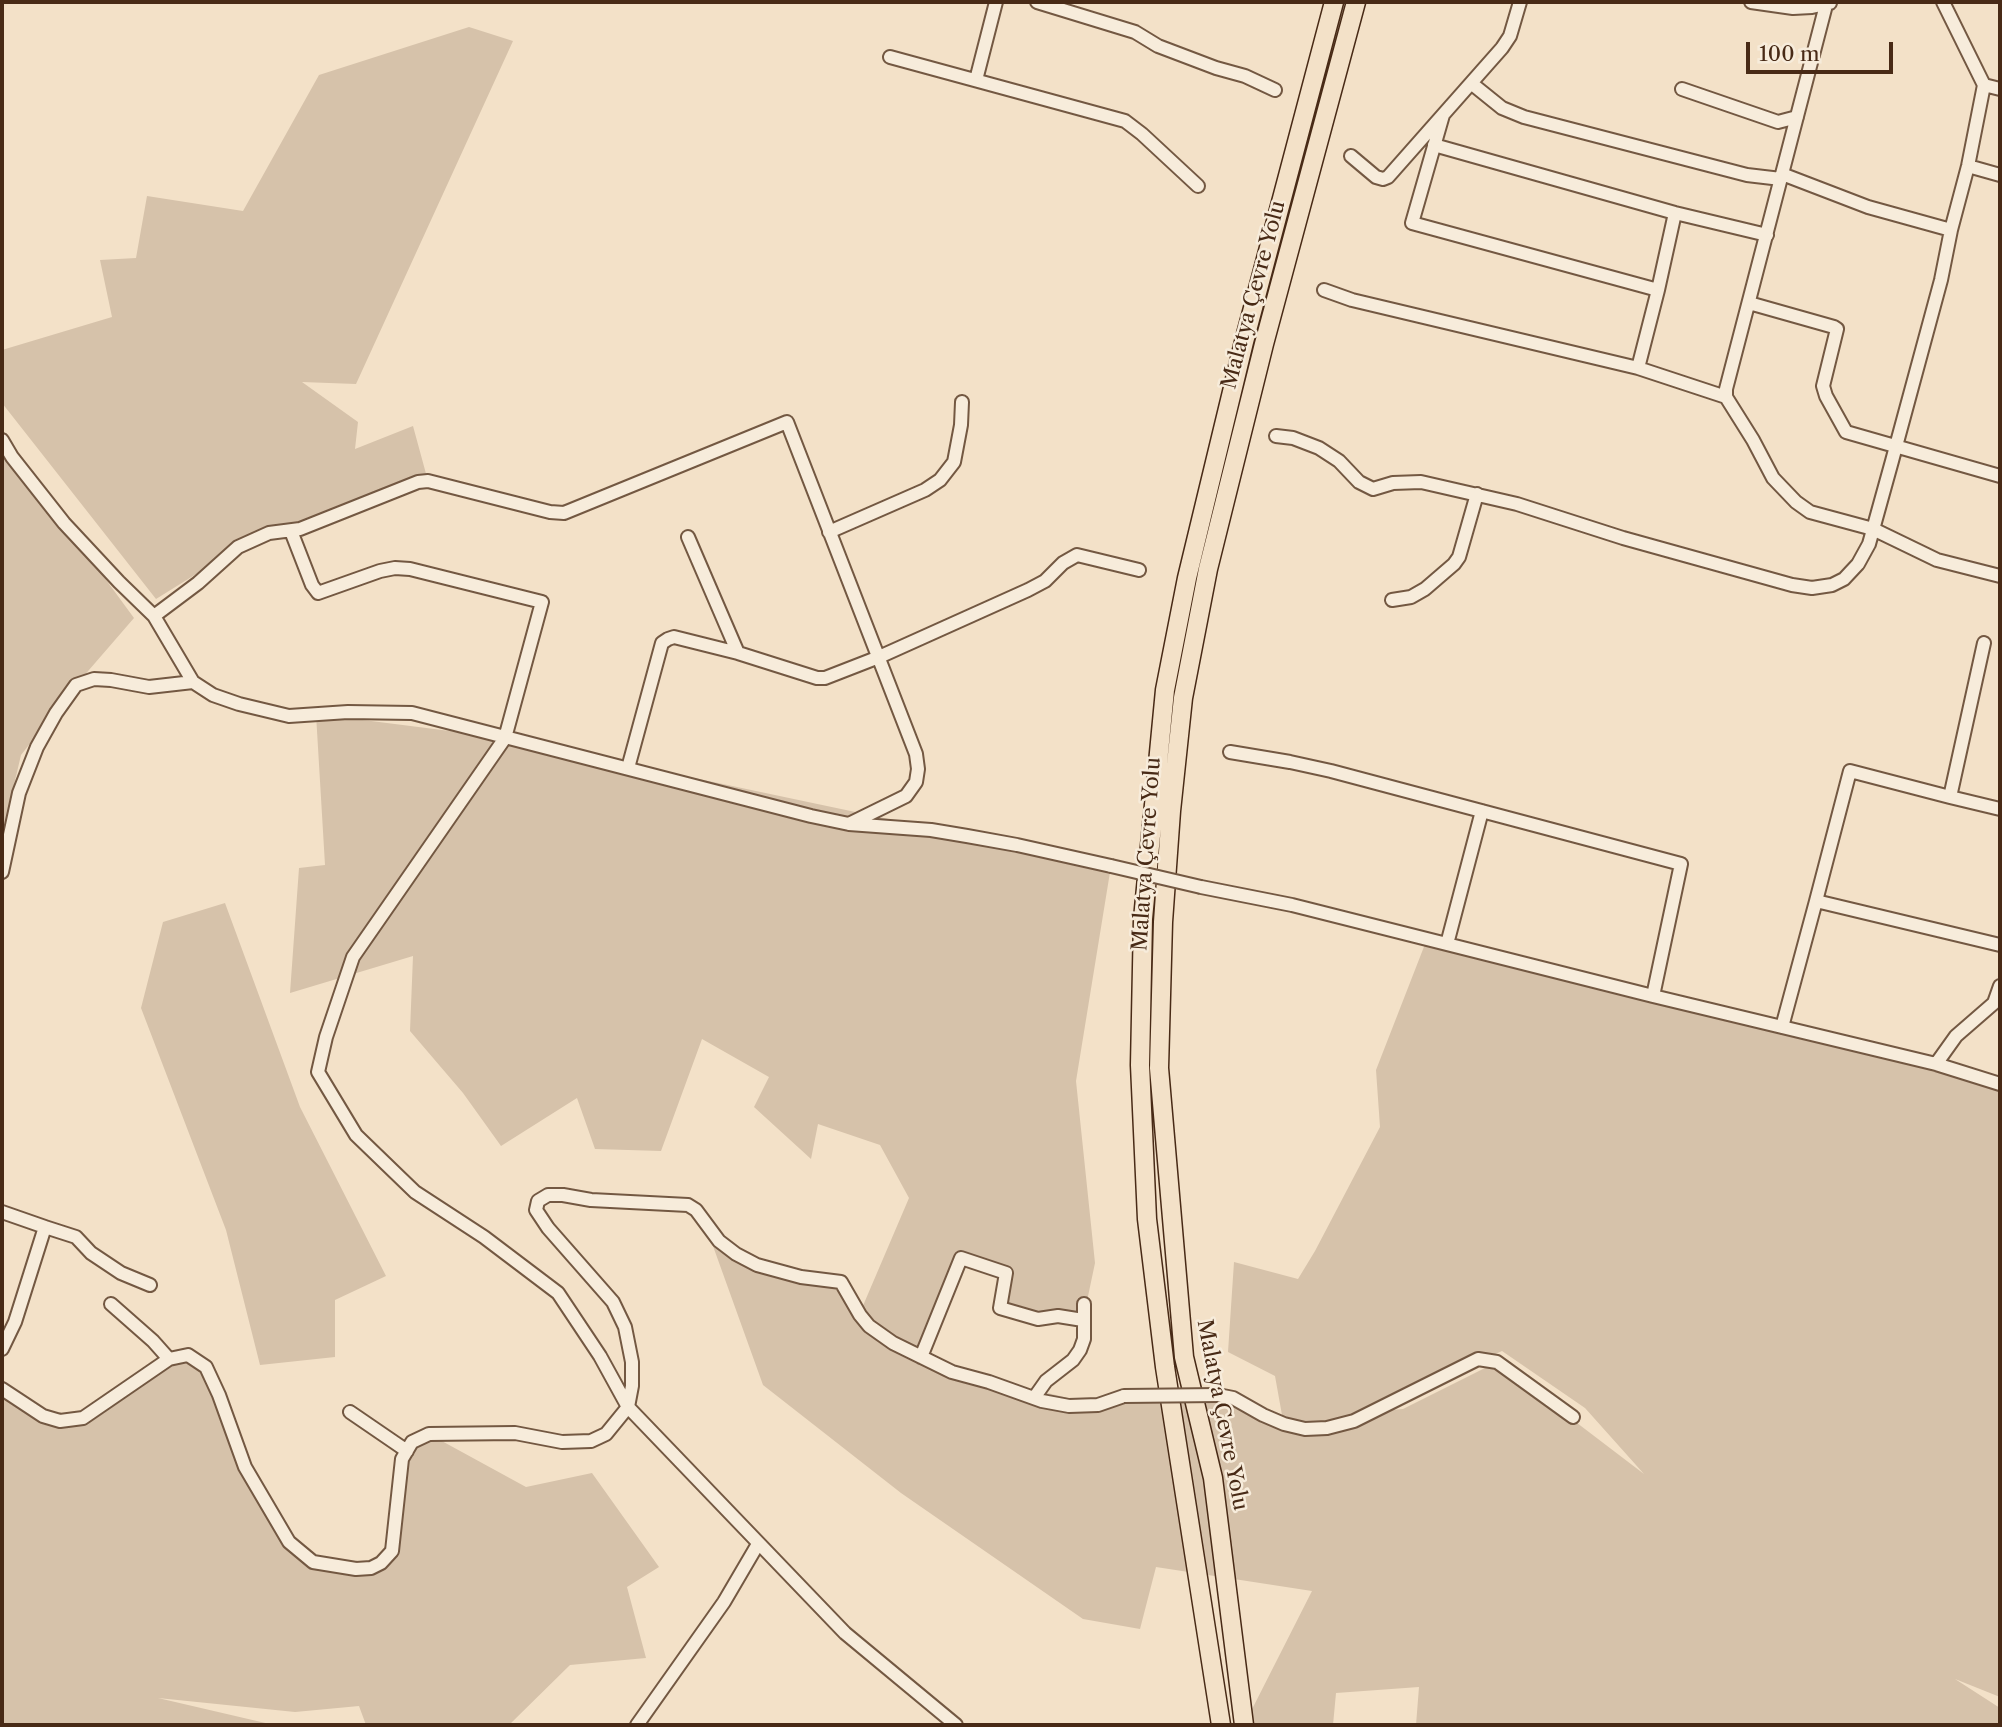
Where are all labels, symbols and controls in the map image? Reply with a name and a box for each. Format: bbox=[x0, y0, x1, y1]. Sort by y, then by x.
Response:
scale bar bbox=[1750, 28, 1897, 72]
text: 100 m bbox=[1759, 41, 1820, 66]
street label: Malatya Çevre Yolu bbox=[1217, 198, 1291, 392]
street label: Malatya Çevre Yolu bbox=[1128, 756, 1166, 952]
street label: Malatya Çevre Yolu bbox=[1191, 1317, 1253, 1513]

